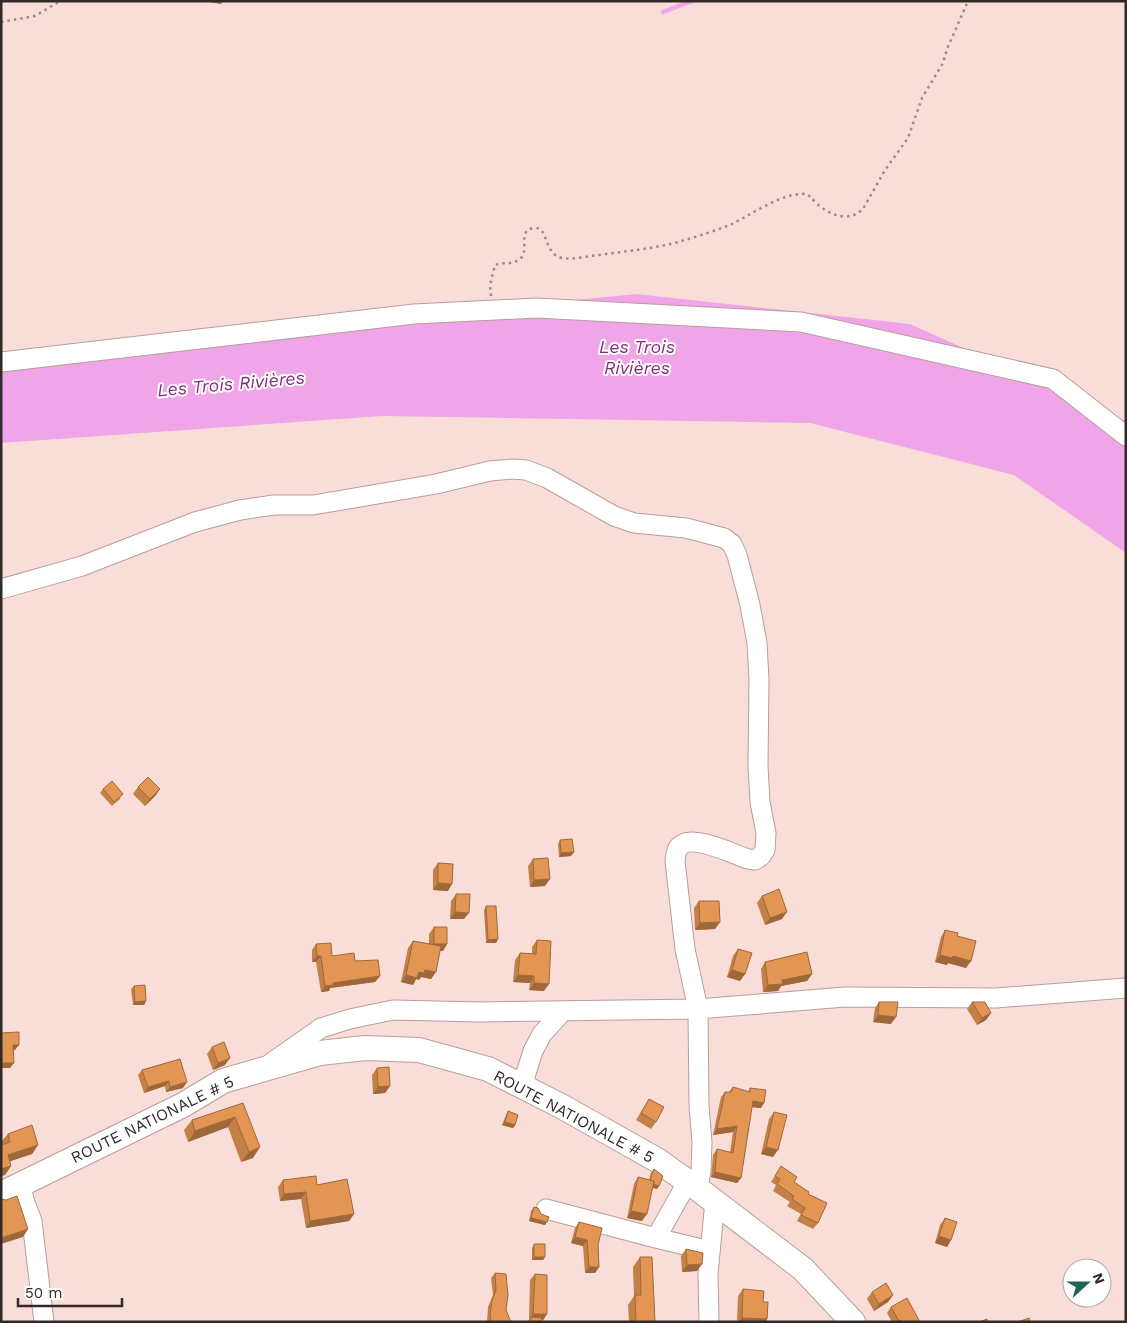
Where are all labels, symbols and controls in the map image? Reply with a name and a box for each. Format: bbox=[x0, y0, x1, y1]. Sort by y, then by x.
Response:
water label: Les Trois Rivières bbox=[599, 336, 675, 378]
water label: Les Trois Rivières bbox=[156, 367, 306, 400]
street label: ROUTE NATIONALE # 5 bbox=[490, 1066, 657, 1167]
street label: ROUTE NATIONALE # 5 bbox=[68, 1072, 237, 1167]
north arrow bbox=[1062, 1258, 1112, 1308]
text: N bbox=[1090, 1271, 1108, 1286]
scale bar bbox=[18, 1276, 121, 1308]
text: 50 m bbox=[25, 1284, 62, 1302]

